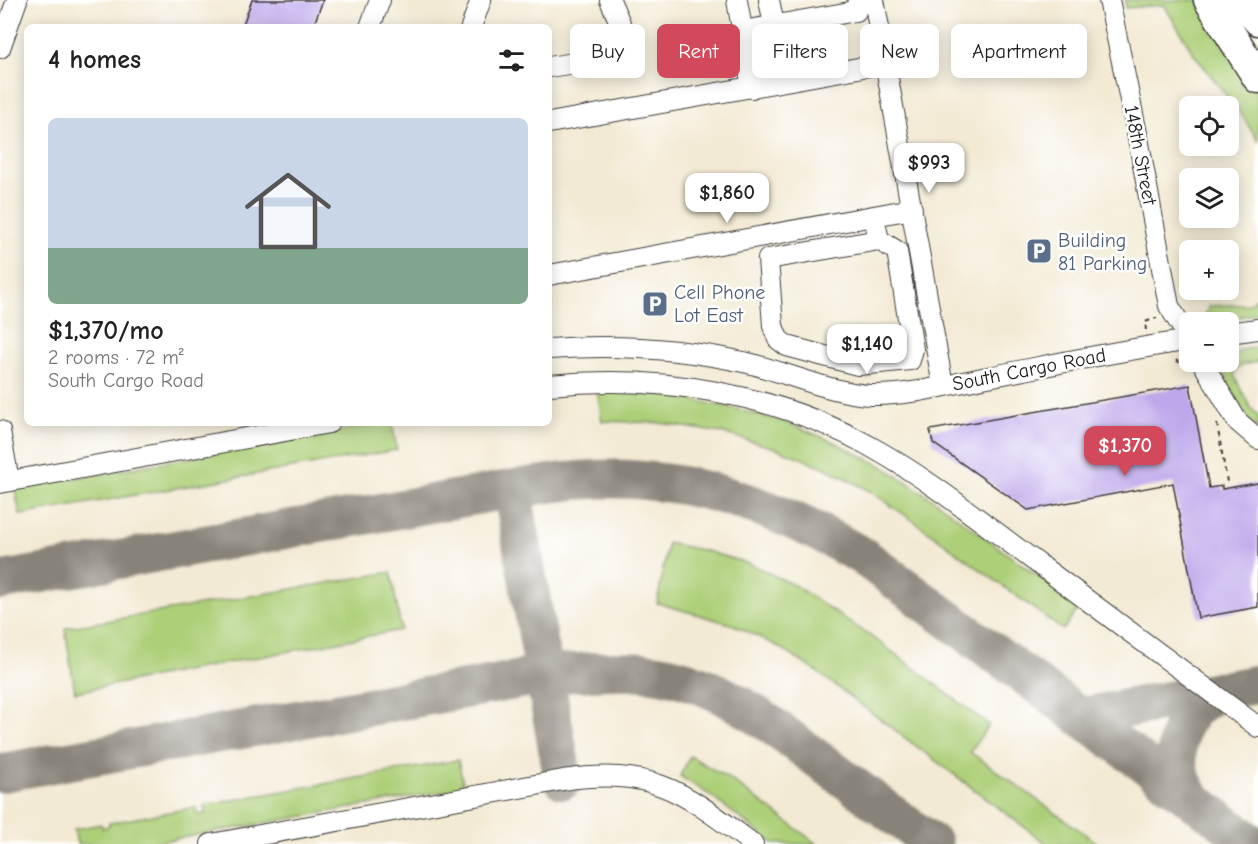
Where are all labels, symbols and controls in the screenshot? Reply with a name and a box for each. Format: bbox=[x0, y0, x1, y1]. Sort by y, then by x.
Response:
chip: Buy bbox=[570, 24, 645, 78]
chip: Rent bbox=[657, 24, 740, 78]
chip: Filters bbox=[752, 24, 848, 78]
chip: New bbox=[860, 24, 939, 78]
chip: Apartment bbox=[951, 24, 1087, 78]
icon: filters bbox=[495, 44, 528, 77]
text: 4 homes bbox=[48, 45, 141, 75]
map controls bbox=[1179, 96, 1239, 372]
button: locate bbox=[1179, 96, 1239, 156]
street label: 148th Street bbox=[1120, 103, 1162, 208]
pin: $993 bbox=[893, 143, 965, 194]
text: $993 bbox=[908, 151, 950, 174]
icon: home bbox=[234, 157, 342, 265]
button: layers bbox=[1179, 168, 1239, 228]
pin: $1,860 bbox=[678, 173, 776, 224]
text: $1,860 bbox=[699, 181, 755, 204]
place label: Building 81 Parking bbox=[1058, 229, 1147, 275]
parking icon: Building 81 Parking bbox=[1024, 236, 1054, 266]
button: + bbox=[1179, 240, 1239, 300]
place label: Cell Phone Lot East bbox=[674, 281, 765, 327]
parking icon: Cell Phone Lot East bbox=[640, 289, 670, 319]
button: − bbox=[1179, 312, 1239, 372]
text: $1,370/mo bbox=[48, 316, 164, 346]
pin: $1,140 bbox=[818, 324, 916, 375]
text: $1,140 bbox=[841, 332, 893, 355]
street label: South Cargo Road bbox=[950, 343, 1108, 396]
text: 2 rooms · 72 m² bbox=[48, 346, 184, 369]
text: South Cargo Road bbox=[48, 369, 204, 392]
pin: $1,370 bbox=[1076, 426, 1174, 477]
text: $1,370 bbox=[1098, 434, 1152, 457]

